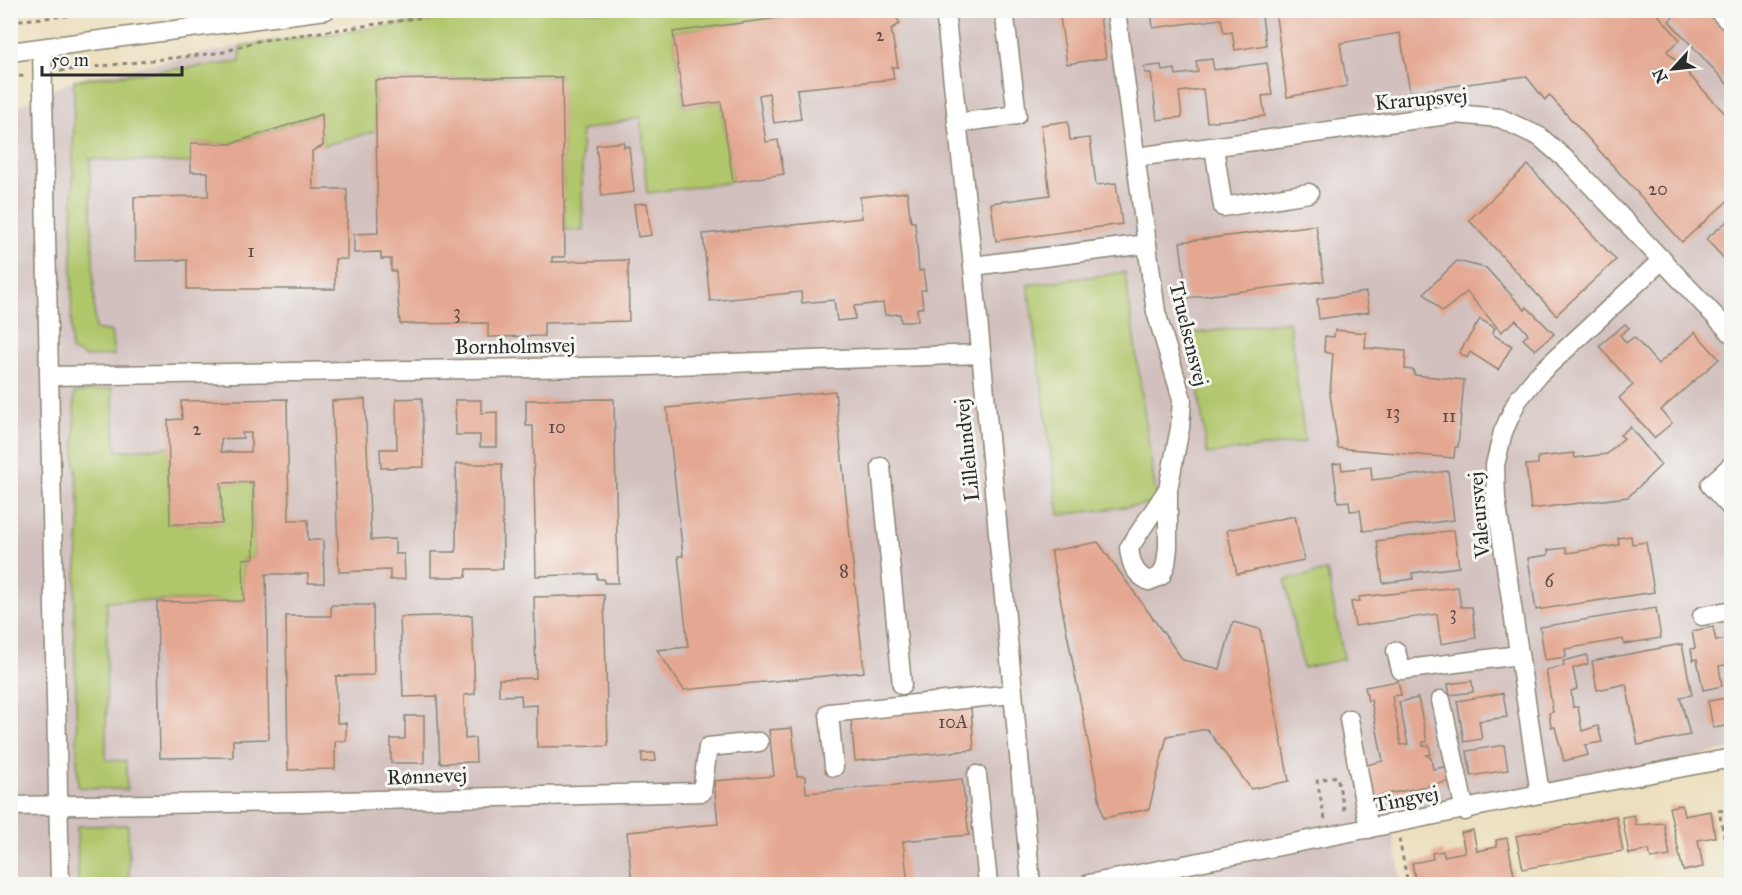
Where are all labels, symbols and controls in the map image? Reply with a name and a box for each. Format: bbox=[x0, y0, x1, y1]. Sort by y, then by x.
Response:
house number: 2 bbox=[876, 24, 885, 46]
scale bar bbox=[42, 39, 182, 77]
north arrow bbox=[1643, 39, 1703, 99]
text: 50 m bbox=[51, 49, 89, 71]
text: N bbox=[1648, 65, 1672, 86]
street label: Krarupsvej bbox=[1374, 82, 1468, 116]
house number: 20 bbox=[1648, 178, 1668, 200]
house number: 1 bbox=[247, 240, 255, 262]
street label: Truelsensvej bbox=[1163, 279, 1215, 389]
house number: 3 bbox=[453, 301, 461, 323]
street label: Bornholmsvej bbox=[454, 332, 576, 360]
street label: Lillelundvej bbox=[949, 397, 985, 503]
house number: 13 bbox=[1386, 401, 1400, 423]
house number: 11 bbox=[1442, 405, 1456, 427]
house number: 10 bbox=[548, 416, 566, 438]
house number: 2 bbox=[193, 418, 202, 440]
street label: Valeursvej bbox=[1462, 471, 1496, 560]
house number: 8 bbox=[839, 560, 849, 582]
house number: 6 bbox=[1544, 570, 1554, 592]
house number: 3 bbox=[1449, 602, 1457, 624]
house number: 10A bbox=[938, 711, 968, 733]
street label: Rønnevej bbox=[386, 762, 468, 790]
street label: Tingvej bbox=[1371, 780, 1441, 818]

